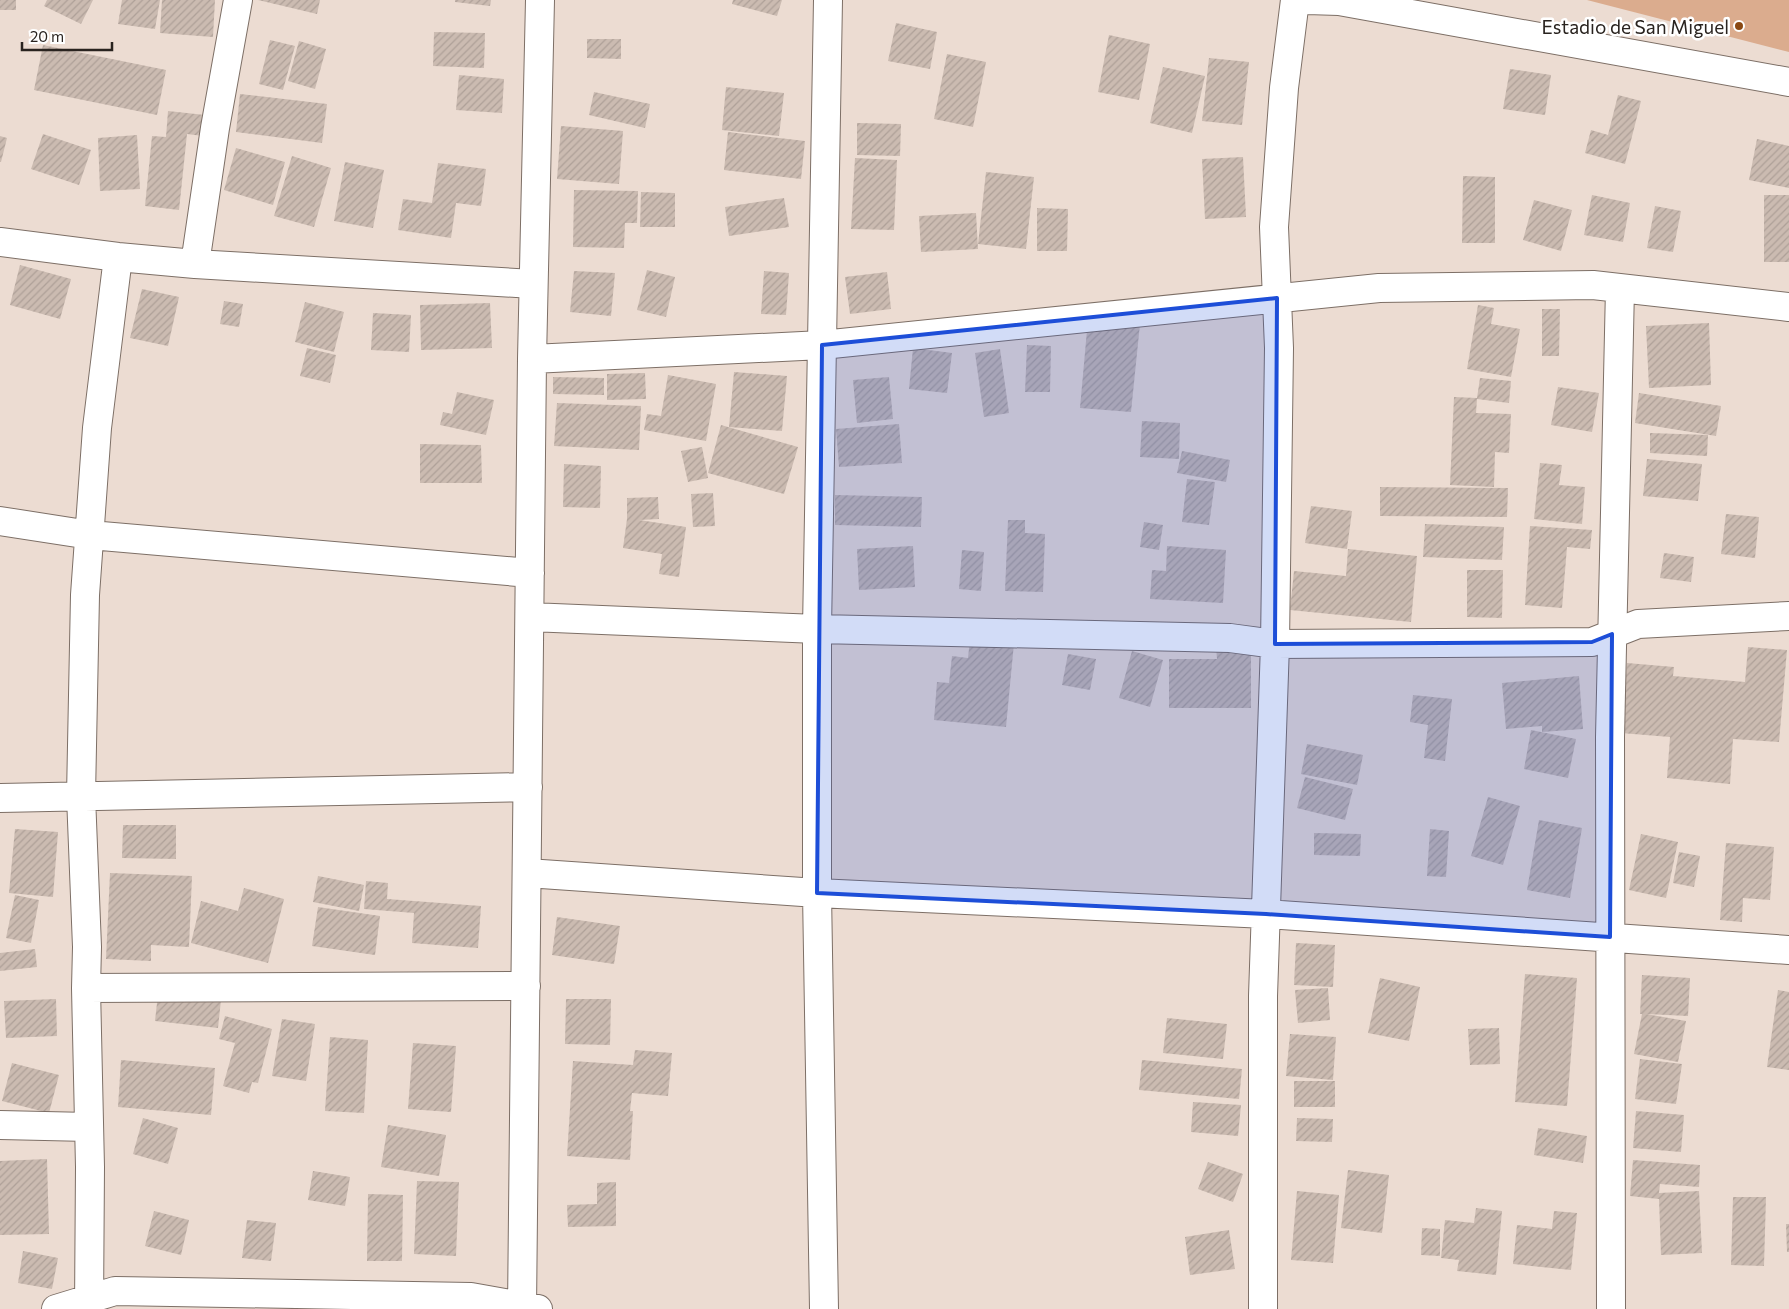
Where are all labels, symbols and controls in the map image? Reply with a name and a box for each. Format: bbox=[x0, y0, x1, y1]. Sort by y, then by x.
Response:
place label: Estadio de San Miguel bbox=[1542, 15, 1729, 38]
scale bar bbox=[22, 20, 112, 52]
marker: Estadio de San Miguel bbox=[1733, 20, 1745, 32]
text: 20 m bbox=[30, 27, 64, 45]

